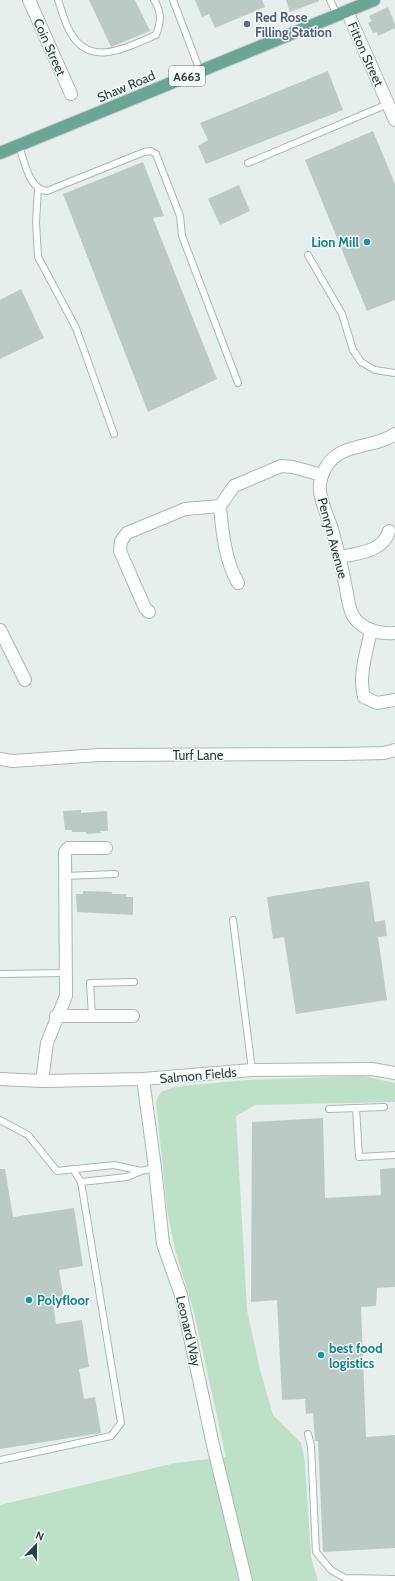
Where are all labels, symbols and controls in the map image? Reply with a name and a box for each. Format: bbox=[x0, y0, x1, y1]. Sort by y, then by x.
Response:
place label: Red Rose Filling Station bbox=[255, 9, 332, 40]
street label: Coin Street bbox=[30, 16, 70, 79]
marker: Red Rose Filling Station bbox=[242, 19, 252, 29]
street label: Fitton Street bbox=[345, 19, 388, 89]
road number: A663 bbox=[169, 66, 205, 86]
street label: Shaw Road bbox=[95, 67, 157, 105]
place label: Lion Mill bbox=[311, 234, 360, 250]
marker: Lion Mill bbox=[362, 237, 372, 247]
street label: Penryn Avenue bbox=[314, 496, 352, 581]
street label: Turf Lane bbox=[173, 747, 224, 763]
street label: Salmon Fields bbox=[159, 1064, 238, 1086]
place label: Polyfloor bbox=[37, 1292, 90, 1308]
street label: Leonard Way bbox=[173, 1294, 205, 1368]
marker: Polyfloor bbox=[24, 1295, 34, 1305]
place label: best food logistics bbox=[329, 1340, 383, 1371]
marker: best food logistics bbox=[316, 1350, 326, 1360]
north arrow bbox=[16, 1525, 56, 1565]
text: N bbox=[34, 1528, 46, 1544]

